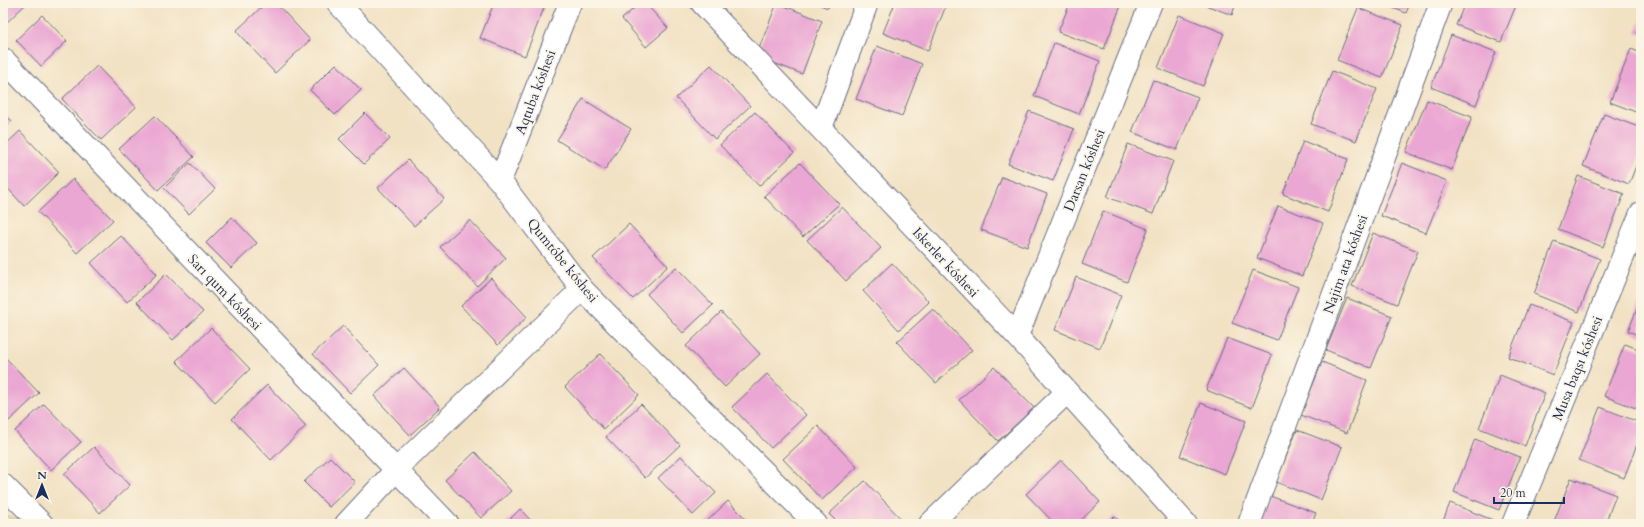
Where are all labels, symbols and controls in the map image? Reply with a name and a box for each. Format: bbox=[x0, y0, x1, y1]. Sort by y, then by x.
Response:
street label: Aqtuba kóshesi bbox=[511, 47, 560, 137]
street label: Darsan kóshesi bbox=[1059, 126, 1110, 214]
street label: Najim ata kóshesi bbox=[1319, 212, 1372, 316]
street label: Qumtóbe kóshesi bbox=[523, 214, 603, 307]
street label: Iskerler kóshesi bbox=[908, 223, 983, 302]
street label: Sarı qum kóshesi bbox=[183, 250, 266, 335]
street label: Musa baqsı kóshesi bbox=[1548, 313, 1607, 423]
north arrow bbox=[22, 465, 62, 505]
text: N bbox=[37, 468, 47, 483]
scale bar bbox=[1494, 479, 1564, 505]
text: 20 m bbox=[1500, 485, 1527, 501]

